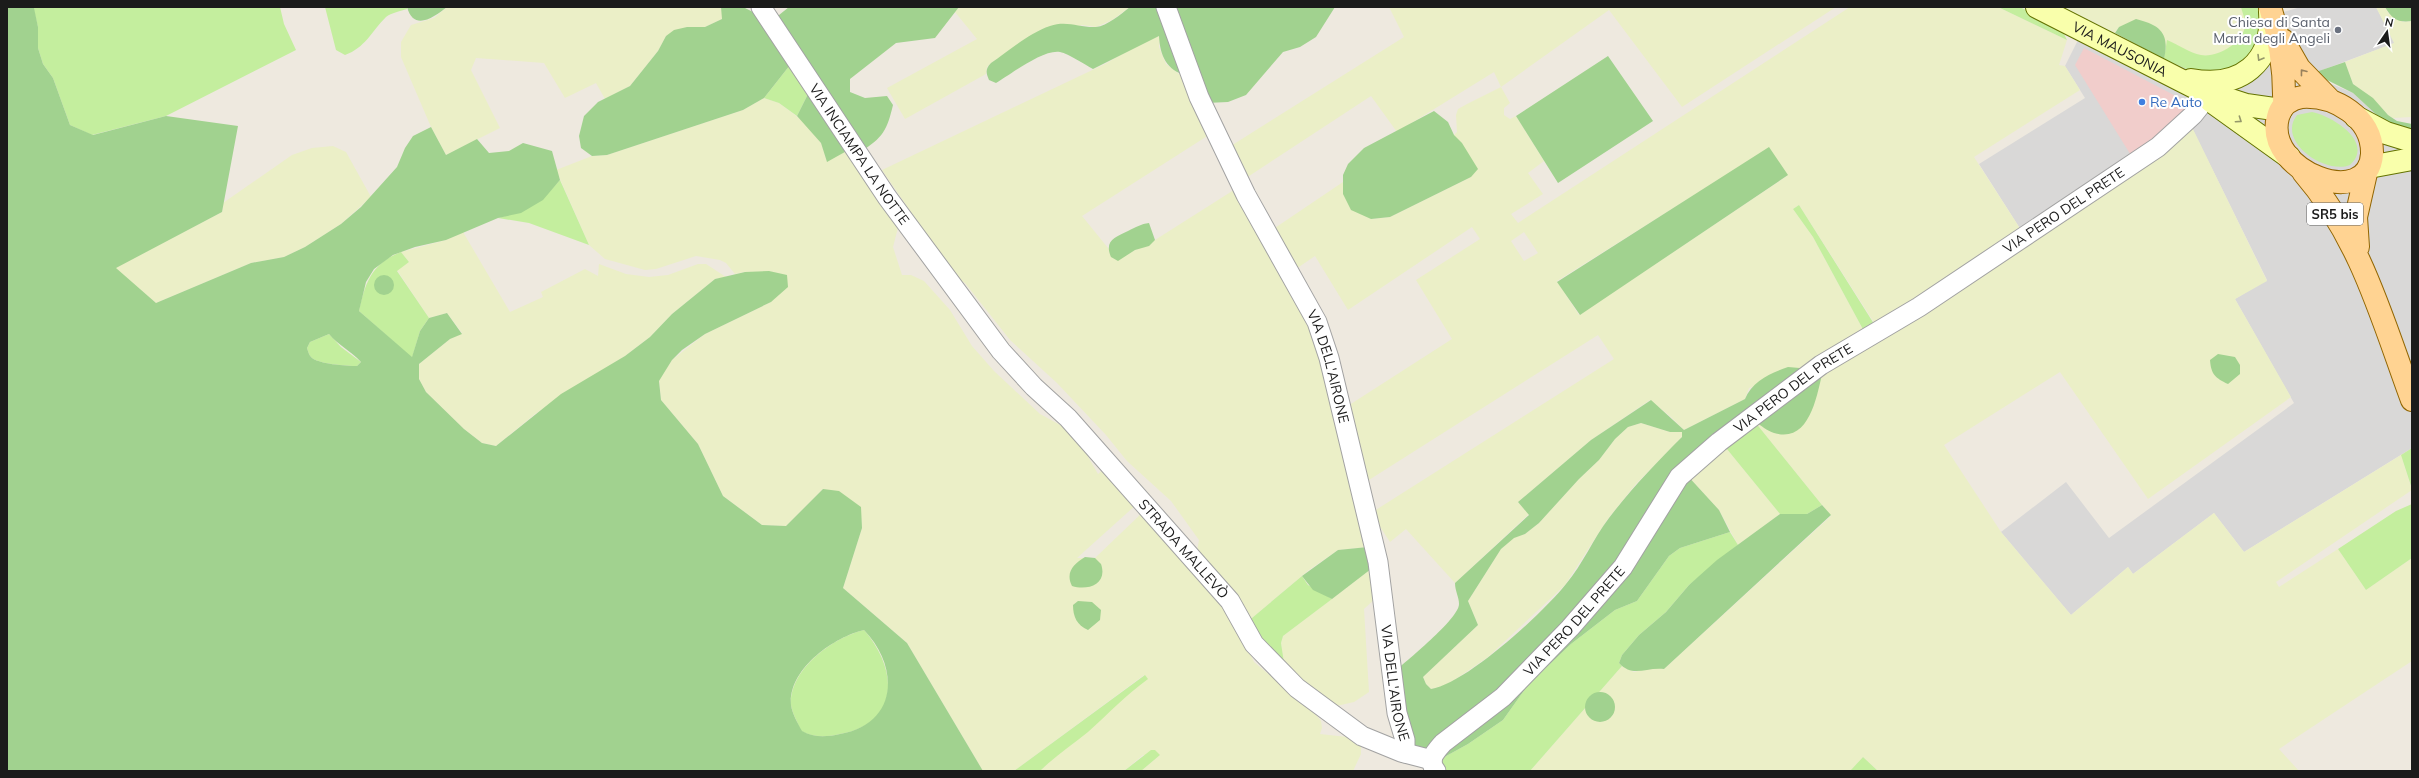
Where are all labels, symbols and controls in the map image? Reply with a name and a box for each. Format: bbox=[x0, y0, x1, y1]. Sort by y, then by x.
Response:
north arrow bbox=[2367, 12, 2407, 52]
place label: Chiesa di Santa Maria degli Angeli bbox=[2213, 13, 2330, 47]
text: N bbox=[2384, 15, 2395, 30]
street label: VIA MAUSONIA bbox=[2070, 18, 2171, 81]
marker: Chiesa di Santa Maria degli Angeli bbox=[2333, 25, 2343, 35]
one-way arrow bbox=[2257, 54, 2264, 61]
one-way arrow bbox=[2301, 70, 2308, 77]
street label: VIA INCIAMPA LA NOTTE bbox=[805, 80, 913, 228]
place label: Re Auto bbox=[2150, 93, 2202, 111]
marker: Re Auto bbox=[2137, 97, 2147, 107]
one-way arrow bbox=[2234, 115, 2241, 122]
street label: VIA PERO DEL PRETE bbox=[2000, 163, 2128, 257]
road number: SR5 bis bbox=[2307, 203, 2363, 225]
street label: VIA DELL'AIRONE bbox=[1303, 306, 1353, 425]
street label: VIA PERO DEL PRETE bbox=[1730, 339, 1856, 437]
street label: STRADA MALLEVÒ bbox=[1135, 495, 1233, 602]
street label: VIA PERO DEL PRETE bbox=[1519, 562, 1629, 680]
street label: VIA DELL'AIRONE bbox=[1377, 624, 1414, 743]

